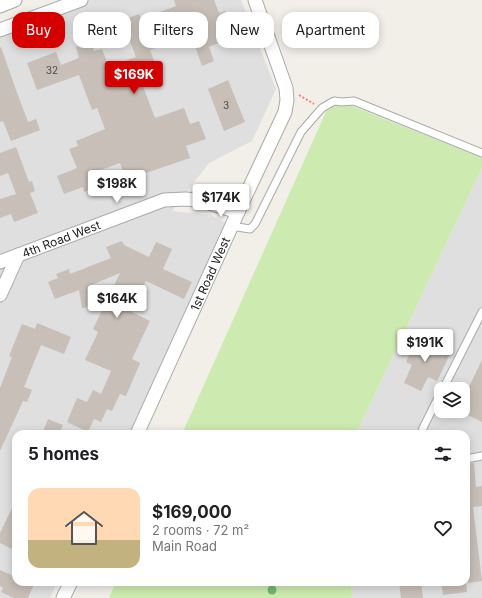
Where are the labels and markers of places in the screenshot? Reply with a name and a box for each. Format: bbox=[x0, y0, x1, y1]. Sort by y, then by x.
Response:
pin: $169K bbox=[106, 61, 162, 95]
pin: $198K bbox=[89, 170, 145, 204]
pin: $174K bbox=[193, 184, 249, 218]
pin: $164K bbox=[89, 285, 145, 319]
pin: $191K bbox=[397, 329, 453, 363]

